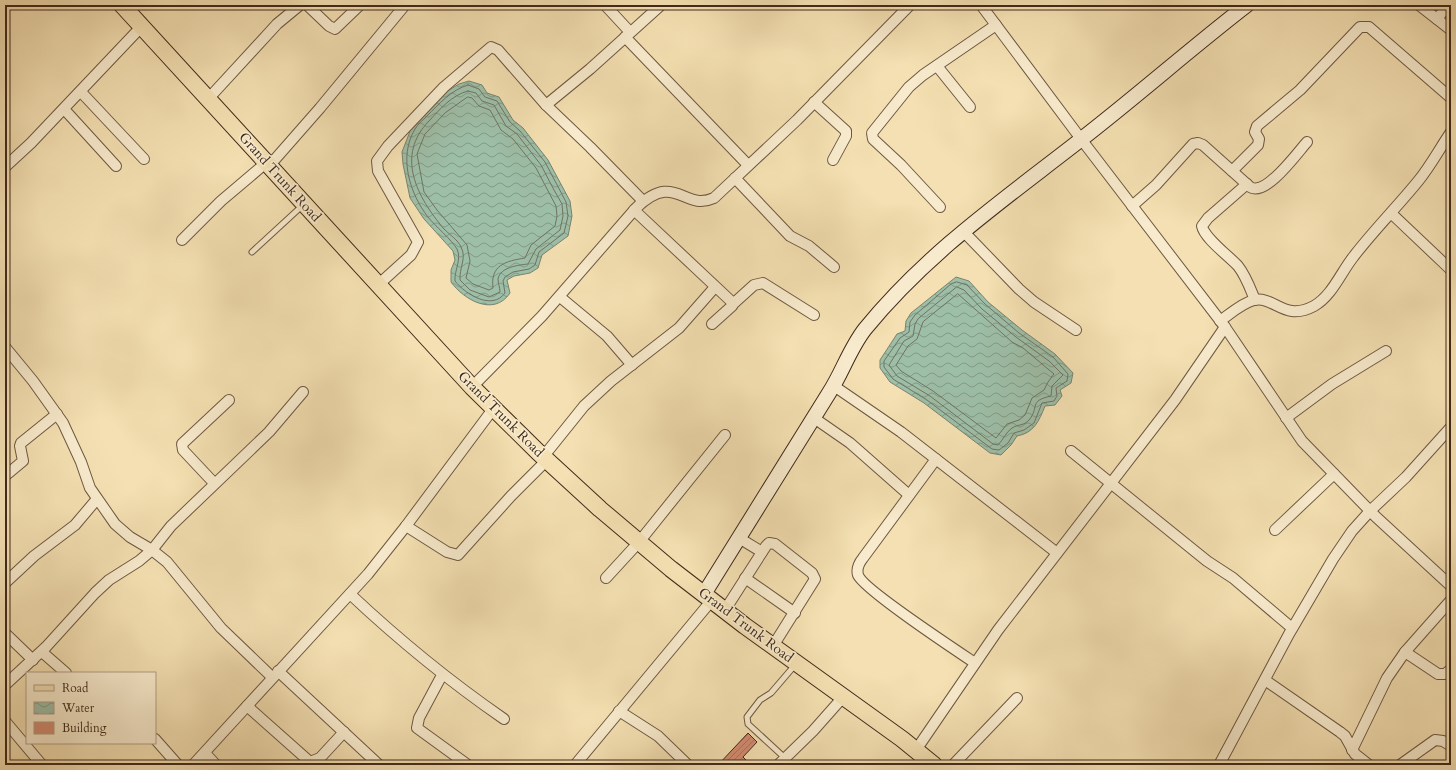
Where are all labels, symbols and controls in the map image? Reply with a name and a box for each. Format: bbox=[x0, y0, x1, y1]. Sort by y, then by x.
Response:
street label: Grand Trunk Road bbox=[235, 128, 326, 226]
street label: Grand Trunk Road bbox=[454, 367, 549, 462]
street label: Grand Trunk Road bbox=[695, 583, 798, 667]
legend bbox=[26, 672, 156, 744]
text: Road bbox=[62, 680, 89, 696]
text: Water bbox=[61, 700, 95, 716]
text: Building bbox=[62, 720, 107, 736]

